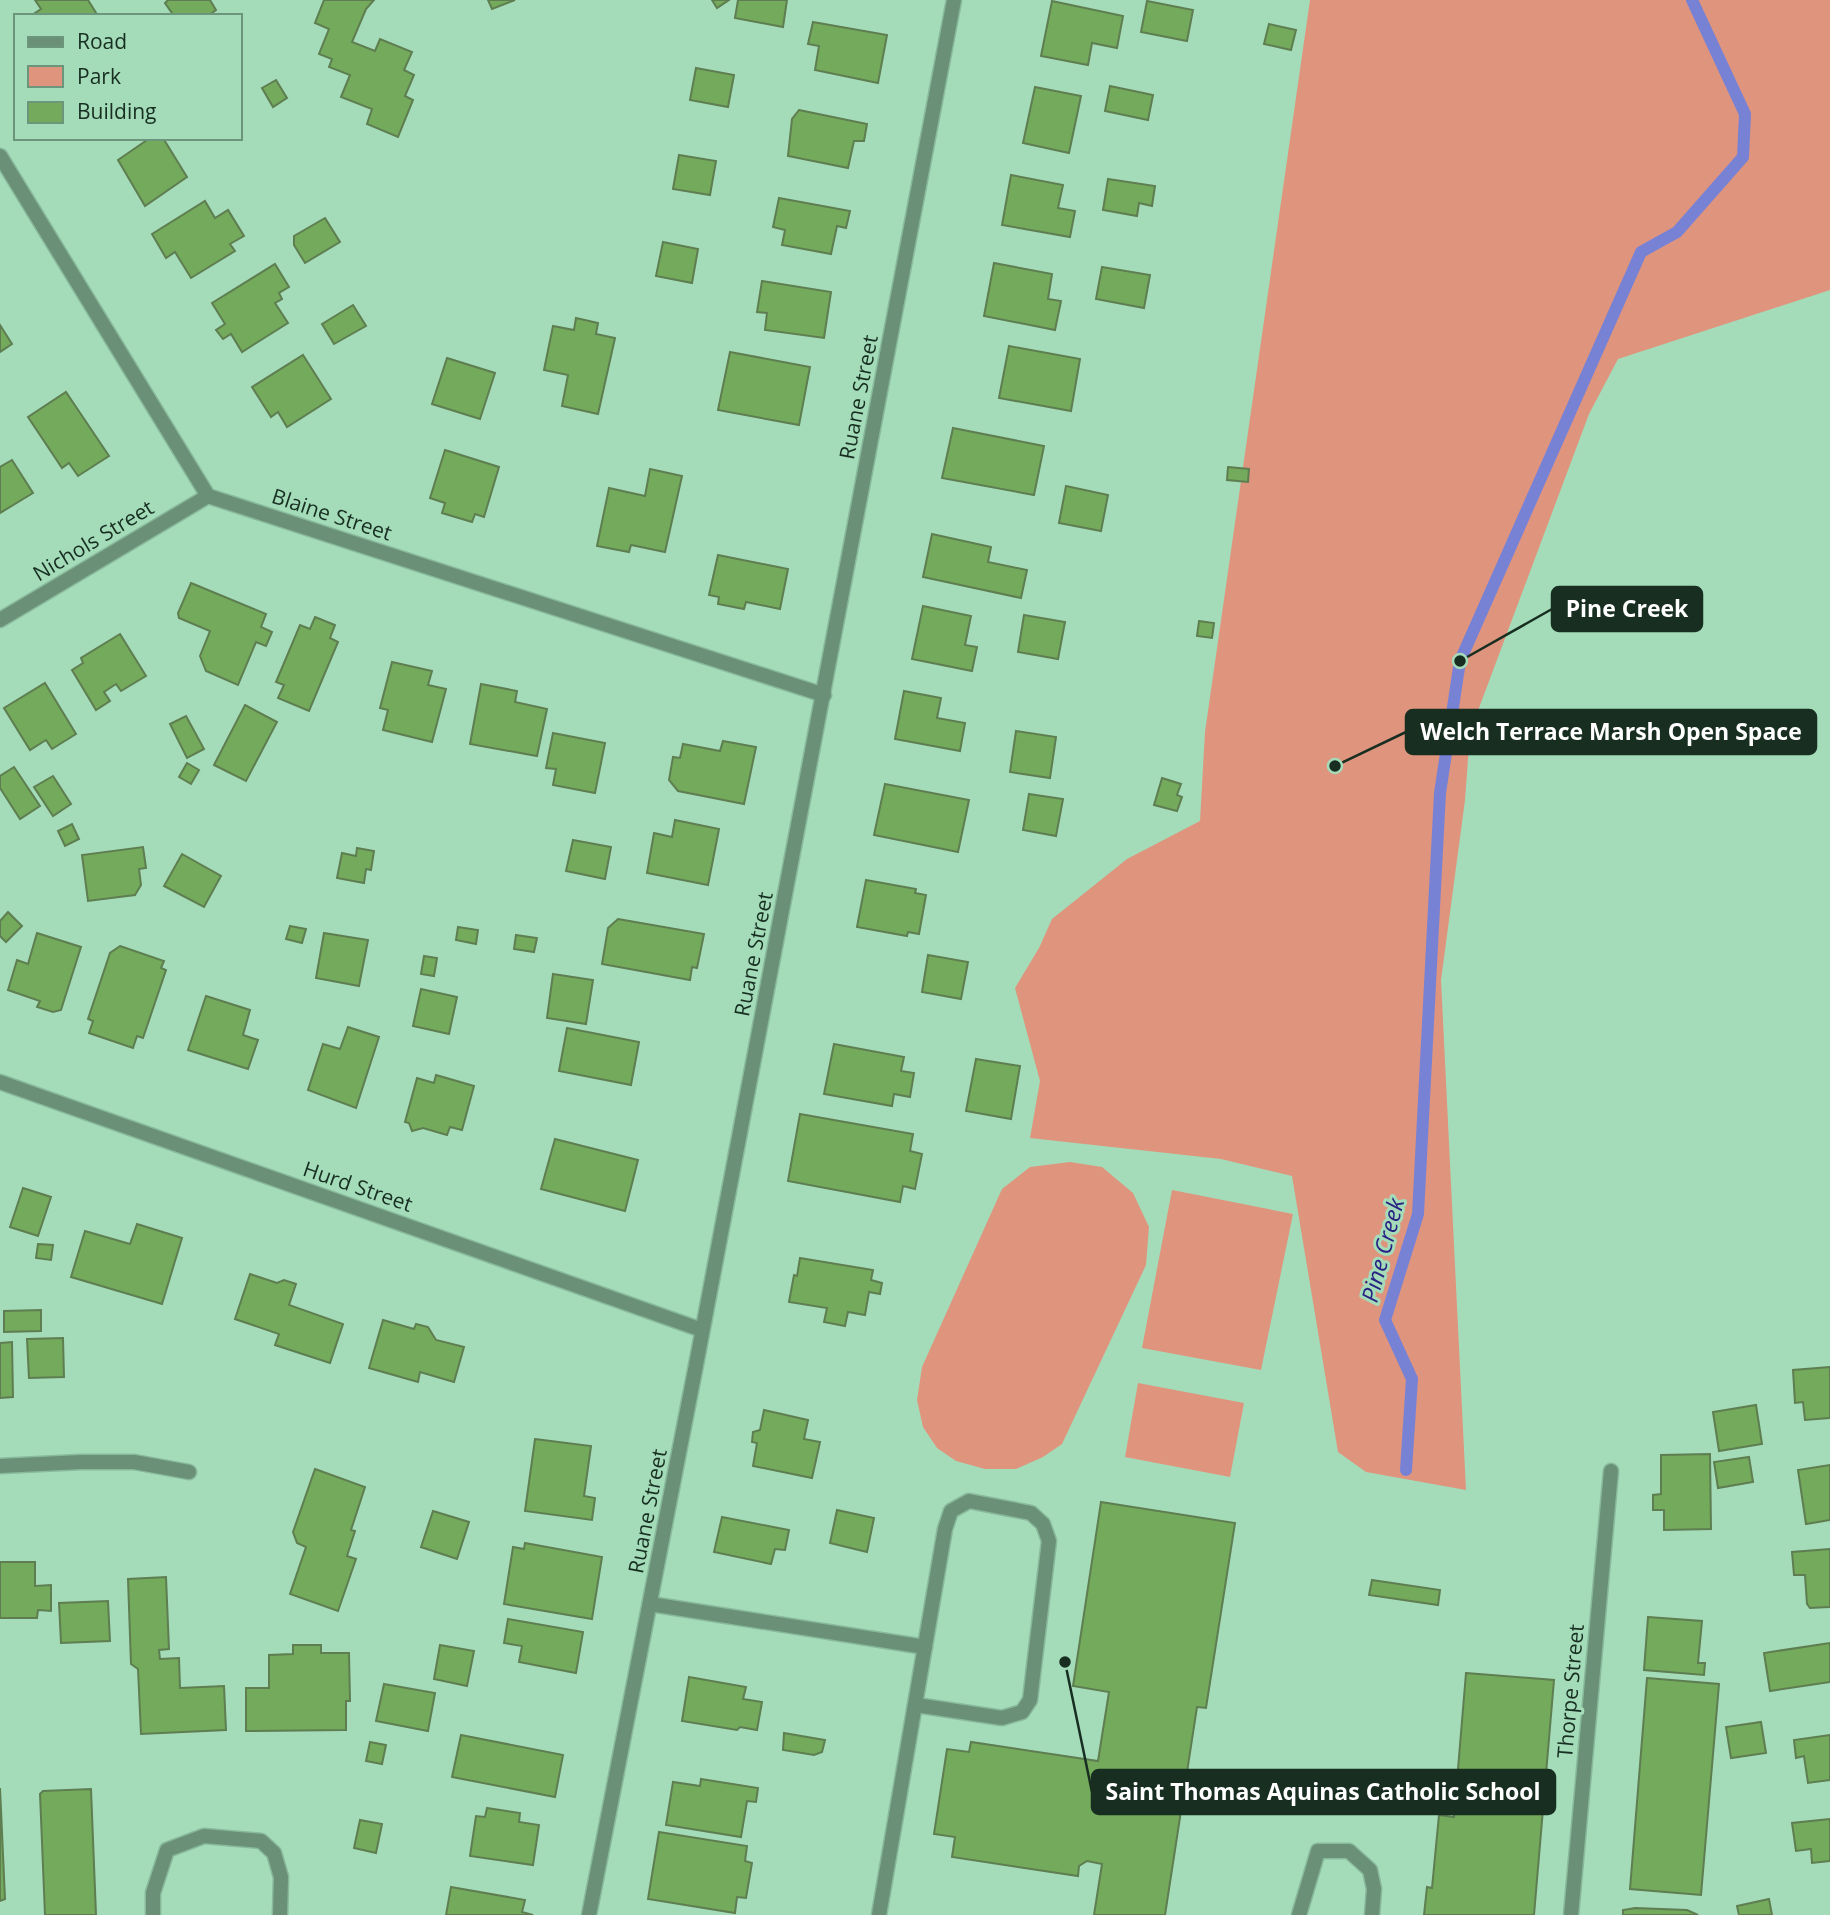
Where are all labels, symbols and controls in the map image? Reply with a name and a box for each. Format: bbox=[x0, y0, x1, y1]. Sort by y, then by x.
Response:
legend bbox=[14, 14, 242, 140]
text: Road bbox=[77, 27, 127, 55]
text: Park bbox=[77, 62, 121, 90]
text: Building bbox=[77, 97, 156, 125]
street label: Ruane Street bbox=[832, 332, 884, 462]
street label: Blaine Street bbox=[268, 481, 396, 547]
street label: Nichols Street bbox=[27, 493, 159, 587]
callout: Pine Creek bbox=[1552, 587, 1702, 631]
text: Pine Creek bbox=[1566, 592, 1689, 624]
callout: Welch Terrace Marsh Open Space bbox=[1406, 710, 1816, 754]
text: Welch Terrace Marsh Open Space bbox=[1420, 715, 1802, 747]
street label: Ruane Street bbox=[727, 889, 779, 1019]
street label: Hurd Street bbox=[300, 1154, 416, 1218]
water label: Pine Creek bbox=[1353, 1194, 1411, 1305]
street label: Ruane Street bbox=[621, 1446, 673, 1576]
street label: Thorpe Street bbox=[1550, 1623, 1590, 1759]
callout: Saint Thomas Aquinas Catholic School bbox=[1092, 1770, 1555, 1814]
text: Saint Thomas Aquinas Catholic School bbox=[1105, 1775, 1541, 1807]

